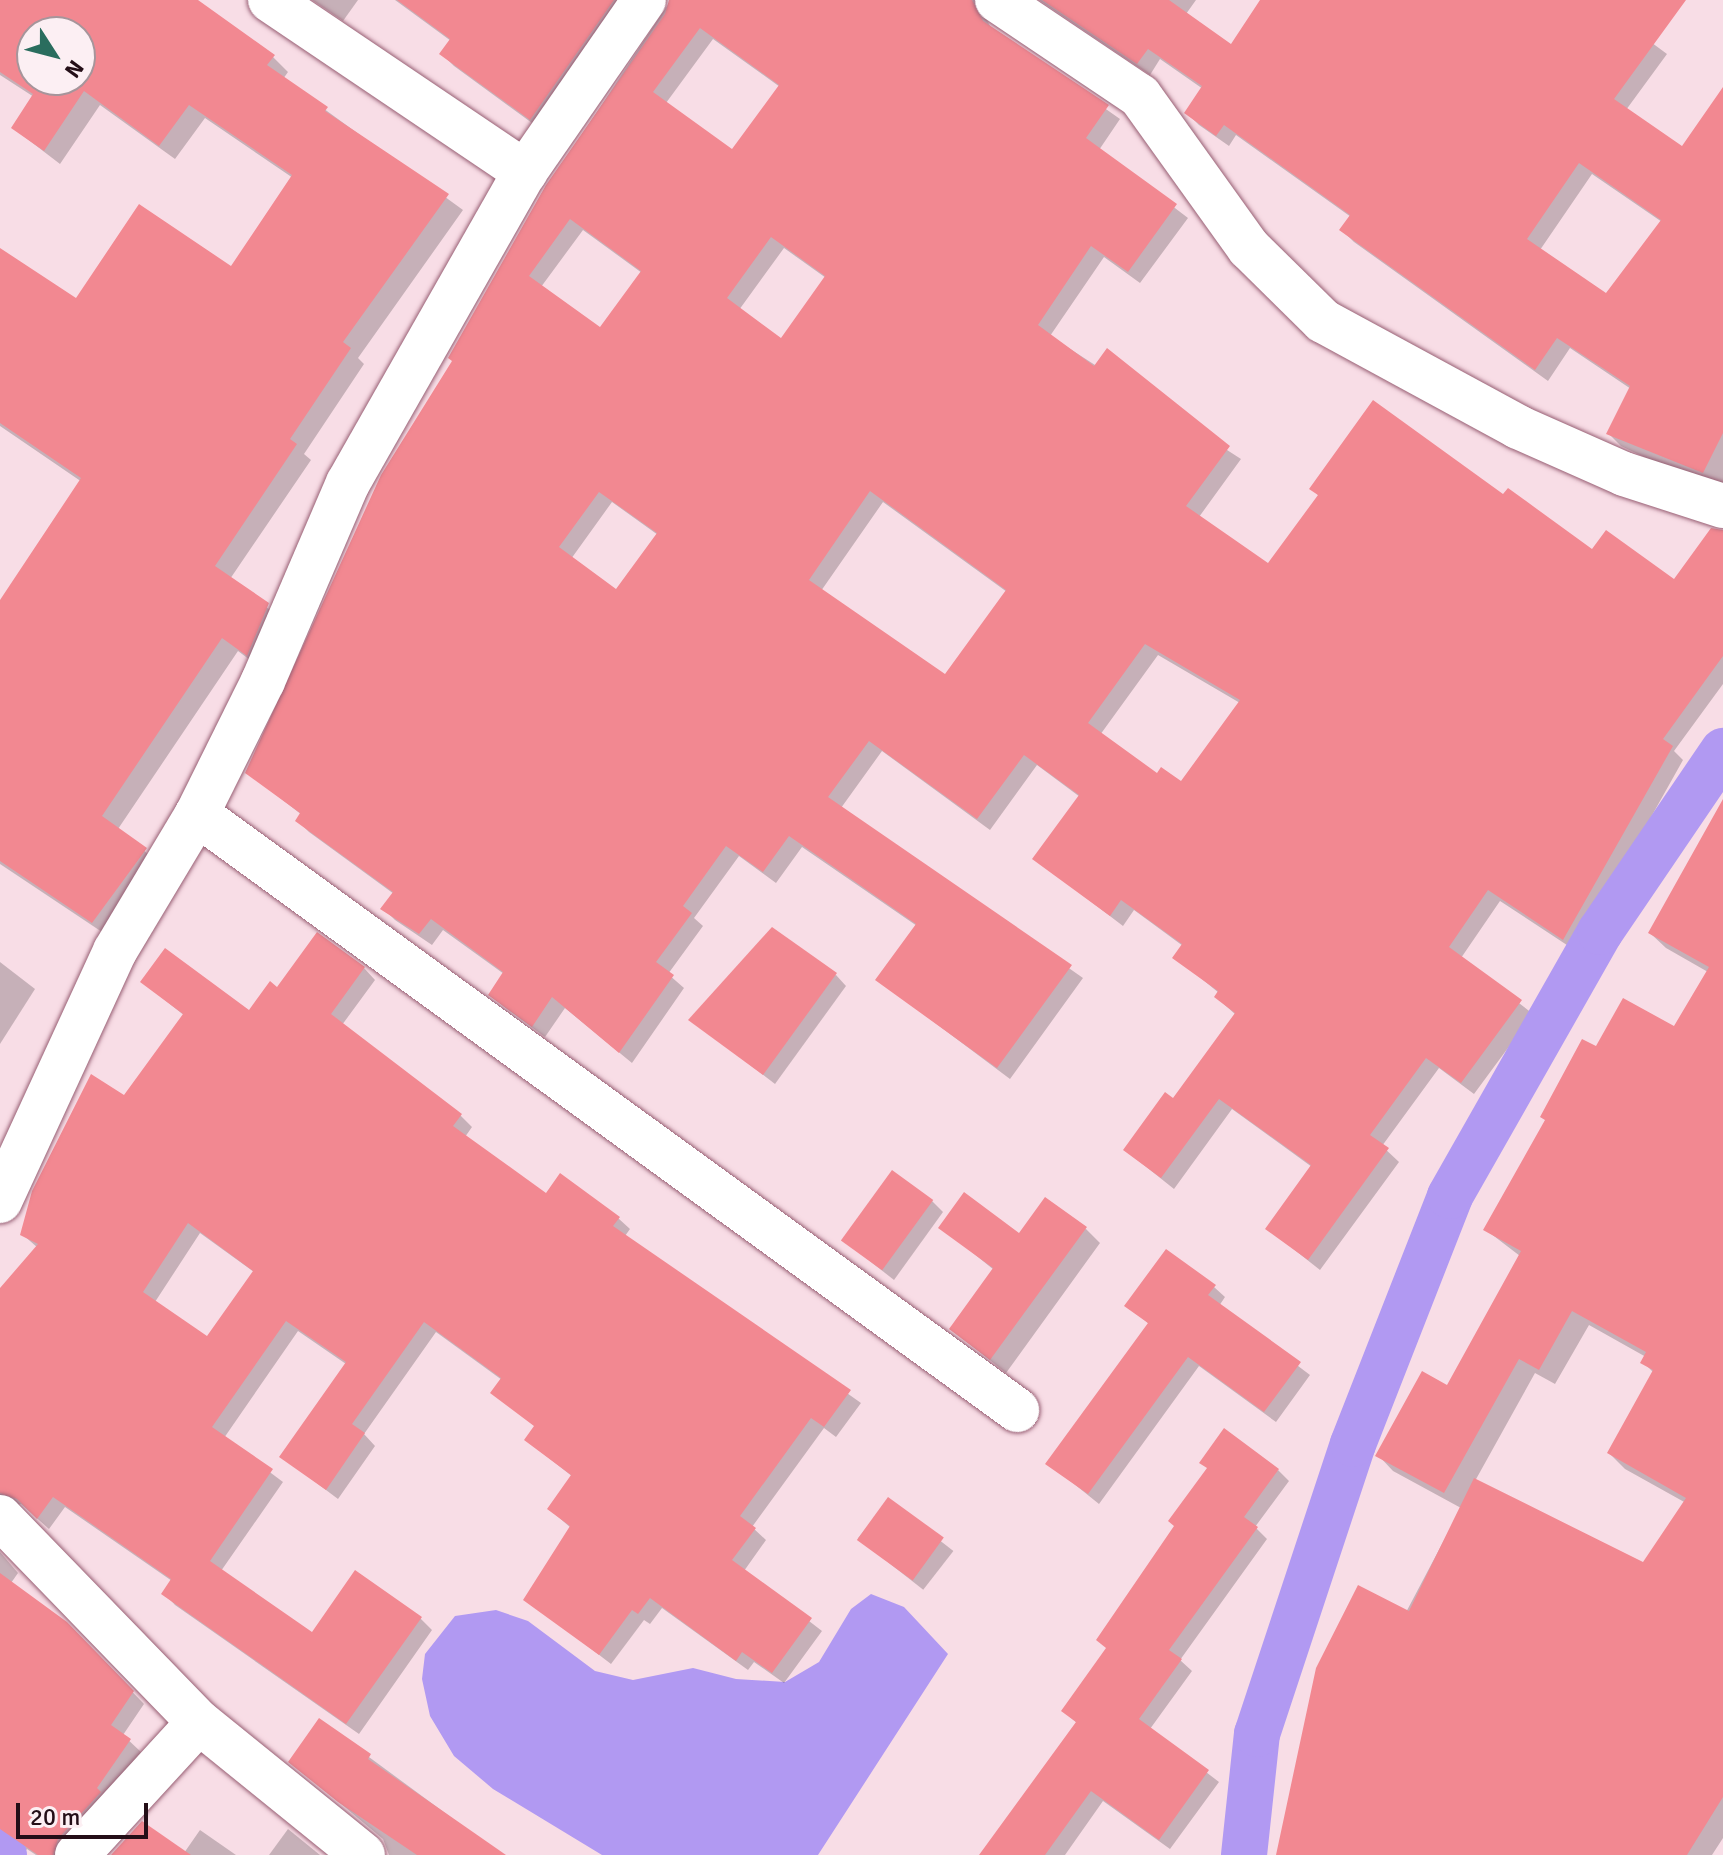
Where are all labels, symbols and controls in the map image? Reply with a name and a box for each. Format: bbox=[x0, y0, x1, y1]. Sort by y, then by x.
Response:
north arrow bbox=[16, 16, 96, 96]
text: N bbox=[59, 55, 90, 83]
scale bar bbox=[20, 1787, 152, 1837]
text: 20 m bbox=[30, 1802, 80, 1832]

